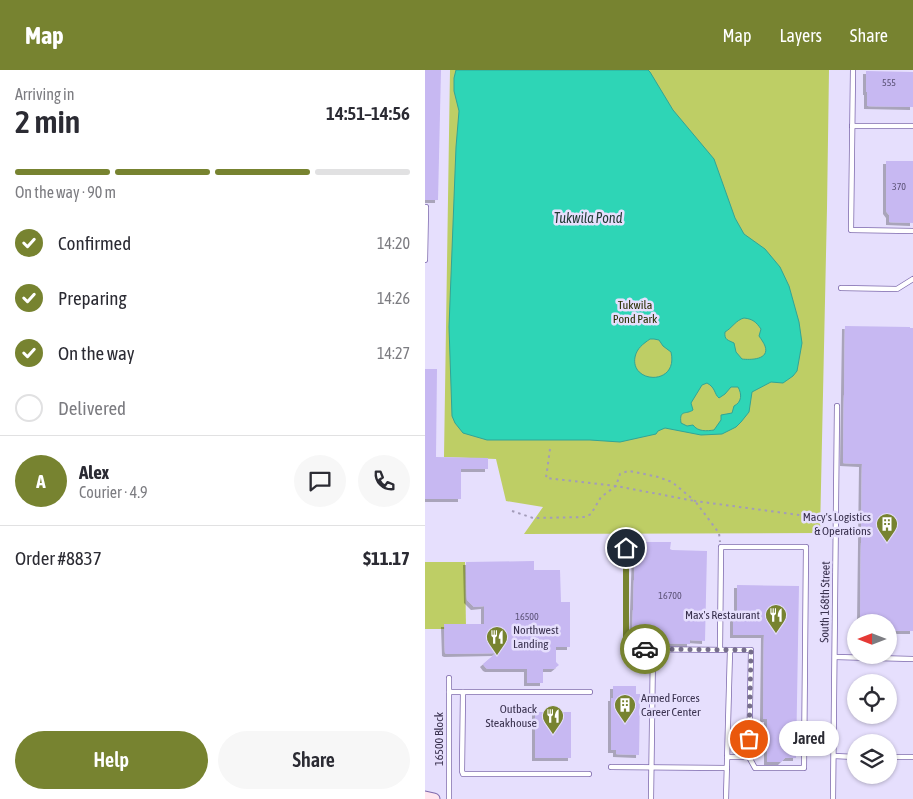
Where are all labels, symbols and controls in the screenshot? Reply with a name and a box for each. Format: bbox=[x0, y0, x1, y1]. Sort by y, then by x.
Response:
text: Map bbox=[25, 22, 64, 49]
text: Map bbox=[722, 25, 751, 46]
text: Layers bbox=[779, 25, 822, 46]
text: Share bbox=[850, 25, 888, 46]
house number: 555 bbox=[882, 77, 896, 88]
text: Arriving in bbox=[15, 85, 75, 103]
text: 14:51–14:56 bbox=[326, 102, 410, 124]
text: 2 min bbox=[15, 103, 80, 140]
house number: 370 bbox=[892, 181, 906, 192]
text: On the way · 90 m bbox=[15, 183, 116, 201]
water label: Tukwila Pond bbox=[554, 210, 623, 226]
icon: check bbox=[15, 229, 43, 257]
text: Confirmed bbox=[58, 232, 131, 254]
text: 14:20 bbox=[377, 234, 410, 252]
icon: check bbox=[15, 284, 43, 312]
text: Preparing bbox=[58, 287, 127, 309]
text: 14:26 bbox=[377, 289, 410, 307]
park label: Tukwila Pond Park bbox=[613, 298, 658, 326]
icon: check bbox=[15, 339, 43, 367]
text: On the way bbox=[58, 342, 135, 364]
text: 14:27 bbox=[377, 344, 410, 362]
text: Delivered bbox=[58, 397, 126, 419]
button: chat bbox=[294, 455, 346, 507]
button: phone bbox=[358, 455, 410, 507]
text: Alex bbox=[79, 461, 109, 483]
text: A bbox=[36, 470, 46, 492]
text: Courier · 4.9 bbox=[79, 483, 148, 501]
place label: Macy's Logistics & Operations bbox=[803, 510, 871, 538]
building icon: Macy's Logistics & Operations bbox=[875, 512, 899, 543]
pin bbox=[605, 527, 647, 569]
icon: home bbox=[612, 534, 640, 562]
text: Order #8837 bbox=[15, 547, 102, 569]
text: $11.17 bbox=[363, 547, 410, 569]
street label: South 168th Street bbox=[817, 561, 833, 643]
house number: 16700 bbox=[658, 590, 682, 601]
restaurant icon: Max's Restaurant bbox=[764, 603, 788, 634]
place label: Max's Restaurant bbox=[685, 608, 761, 622]
house number: 16500 bbox=[515, 611, 539, 622]
north arrow bbox=[847, 614, 897, 664]
map controls bbox=[847, 614, 897, 784]
place label: Northwest Landing bbox=[513, 623, 559, 651]
courier bbox=[620, 624, 670, 674]
restaurant icon: Northwest Landing bbox=[485, 625, 509, 656]
icon: car bbox=[631, 635, 659, 663]
button: locate bbox=[847, 674, 897, 724]
place label: Armed Forces Career Center bbox=[641, 691, 701, 719]
building icon: Armed Forces Career Center bbox=[613, 693, 637, 724]
place label: Outback Steakhouse bbox=[485, 702, 538, 730]
restaurant icon: Outback Steakhouse bbox=[541, 704, 565, 735]
street label: 16500 Block bbox=[432, 711, 446, 766]
pin bbox=[728, 718, 770, 760]
callout: Jared bbox=[779, 722, 839, 756]
icon: bag bbox=[735, 725, 763, 753]
text: Jared bbox=[793, 729, 825, 747]
button: Help bbox=[15, 731, 208, 789]
button: Share bbox=[218, 731, 410, 789]
button: layers bbox=[847, 734, 897, 784]

